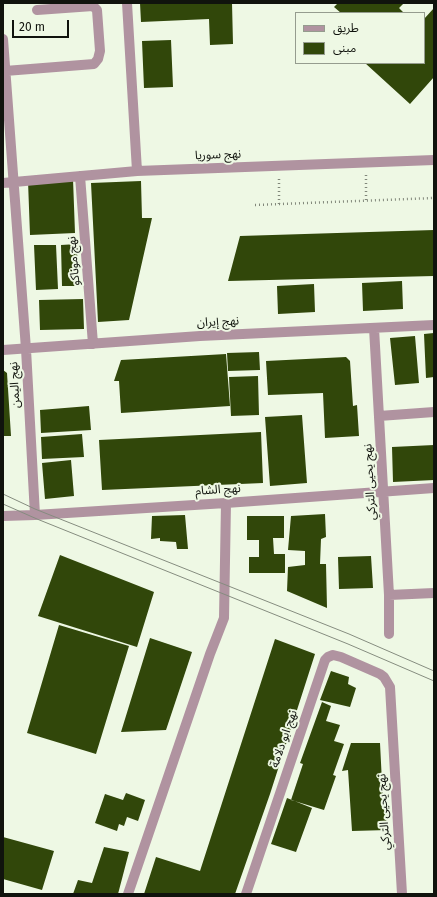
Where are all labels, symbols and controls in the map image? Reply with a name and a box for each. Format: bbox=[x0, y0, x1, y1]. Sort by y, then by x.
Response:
scale bar bbox=[14, 12, 71, 38]
legend bbox=[295, 12, 425, 64]
text: 20 m bbox=[19, 20, 45, 34]
text: طريق bbox=[333, 21, 359, 35]
text: مبنى bbox=[333, 41, 356, 55]
street label: نهج سوريا bbox=[195, 147, 241, 163]
street label: نهج موناكو bbox=[65, 236, 83, 286]
street label: نهج إيران bbox=[197, 314, 239, 330]
street label: نهج اليمن bbox=[7, 361, 23, 409]
street label: نهج يحيى التركي bbox=[361, 443, 379, 521]
street label: نهج الشام bbox=[195, 481, 241, 499]
street label: نهج ابو دلامة bbox=[267, 708, 301, 770]
street label: نهج يحيى التركي bbox=[375, 773, 393, 851]

